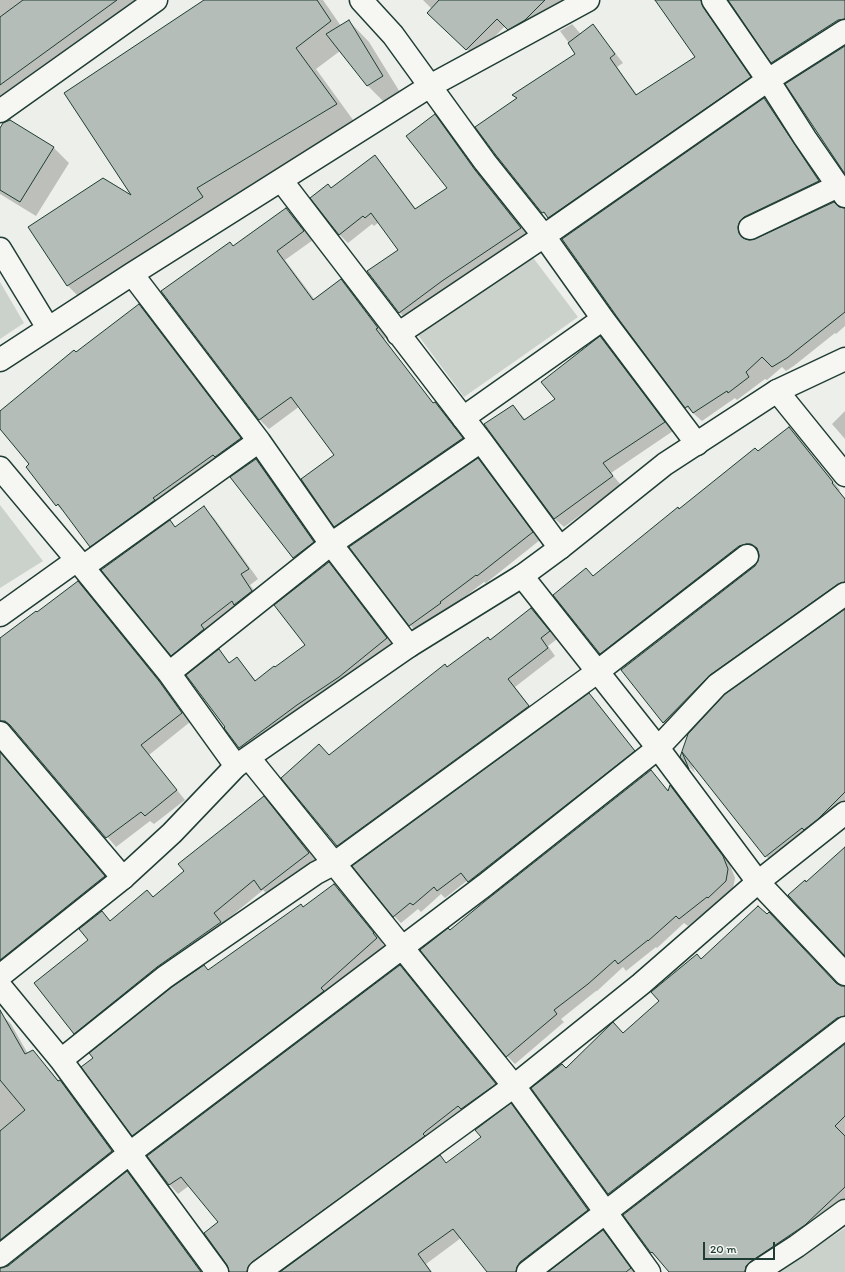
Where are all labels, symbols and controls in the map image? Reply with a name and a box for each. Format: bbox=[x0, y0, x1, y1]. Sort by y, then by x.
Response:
scale bar bbox=[705, 1234, 777, 1260]
text: 20 m bbox=[710, 1242, 737, 1256]

